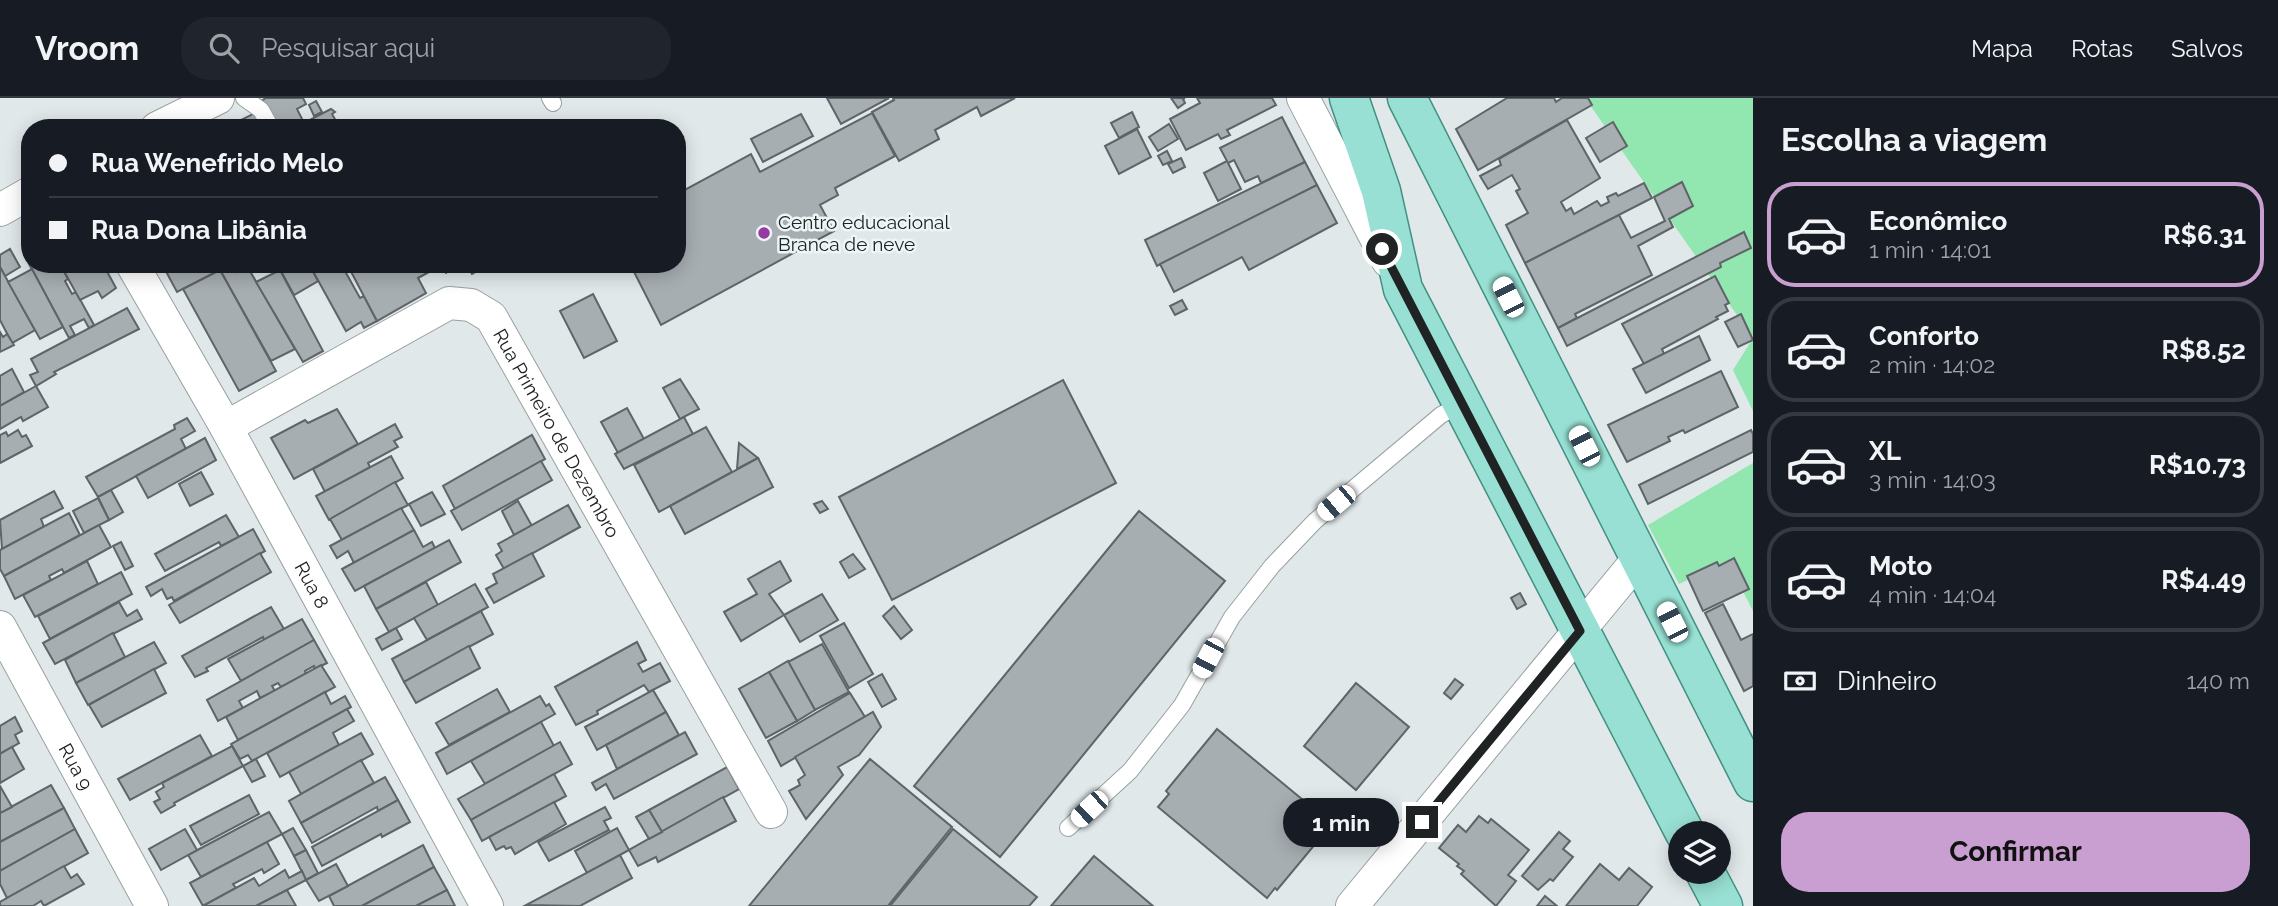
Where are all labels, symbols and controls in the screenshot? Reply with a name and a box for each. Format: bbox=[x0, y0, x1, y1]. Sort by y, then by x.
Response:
search box bbox=[181, 17, 671, 80]
text: Vroom bbox=[35, 29, 139, 68]
icon: search bbox=[205, 29, 243, 67]
text: Pesquisar aqui bbox=[261, 33, 435, 63]
text: Mapa bbox=[1971, 34, 2033, 63]
text: Rotas bbox=[2071, 34, 2133, 63]
text: Salvos bbox=[2171, 34, 2243, 63]
text: Escolha a viagem bbox=[1781, 121, 2047, 158]
text: Rua Wenefrido Melo bbox=[91, 148, 344, 178]
icon: car bbox=[1785, 203, 1848, 266]
text: Econômico bbox=[1869, 206, 2007, 236]
place label: Centro educacional Branca de neve bbox=[778, 211, 950, 255]
text: Rua Dona Libânia bbox=[91, 215, 307, 245]
text: R$6.31 bbox=[2163, 220, 2246, 250]
marker: Centro educacional Branca de neve bbox=[756, 225, 772, 241]
route start bbox=[1366, 233, 1398, 265]
text: 1 min · 14:01 bbox=[1869, 236, 1991, 263]
car bbox=[1490, 274, 1527, 320]
icon: car bbox=[1785, 318, 1848, 381]
text: Conforto bbox=[1869, 321, 1979, 351]
street label: Rua Primeiro de Dezembro bbox=[489, 325, 624, 541]
text: R$8.52 bbox=[2162, 335, 2246, 365]
text: 2 min · 14:02 bbox=[1869, 351, 1995, 378]
car bbox=[1566, 423, 1603, 469]
icon: car bbox=[1785, 433, 1848, 496]
text: XL bbox=[1869, 436, 1901, 466]
text: R$10.73 bbox=[2149, 450, 2246, 480]
text: 3 min · 14:03 bbox=[1869, 466, 1996, 493]
car bbox=[1314, 481, 1359, 525]
icon: car bbox=[1785, 548, 1848, 611]
text: Moto bbox=[1869, 551, 1932, 581]
street label: Rua 8 bbox=[290, 558, 334, 612]
text: R$4.49 bbox=[2161, 565, 2246, 595]
text: 4 min · 14:04 bbox=[1869, 581, 1996, 608]
car bbox=[1654, 599, 1691, 645]
car bbox=[1189, 635, 1228, 681]
icon: cash bbox=[1781, 662, 1819, 700]
text: Dinheiro bbox=[1837, 666, 1937, 696]
text: 140 m bbox=[2187, 667, 2250, 694]
street label: Rua 9 bbox=[54, 739, 98, 794]
car bbox=[1067, 787, 1112, 831]
callout: 1 min bbox=[1282, 798, 1398, 846]
route end bbox=[1406, 806, 1438, 838]
text: 1 min bbox=[1312, 809, 1370, 836]
button: Confirmar bbox=[1781, 812, 2250, 892]
map controls bbox=[1668, 821, 1731, 884]
button: layers bbox=[1668, 821, 1731, 884]

